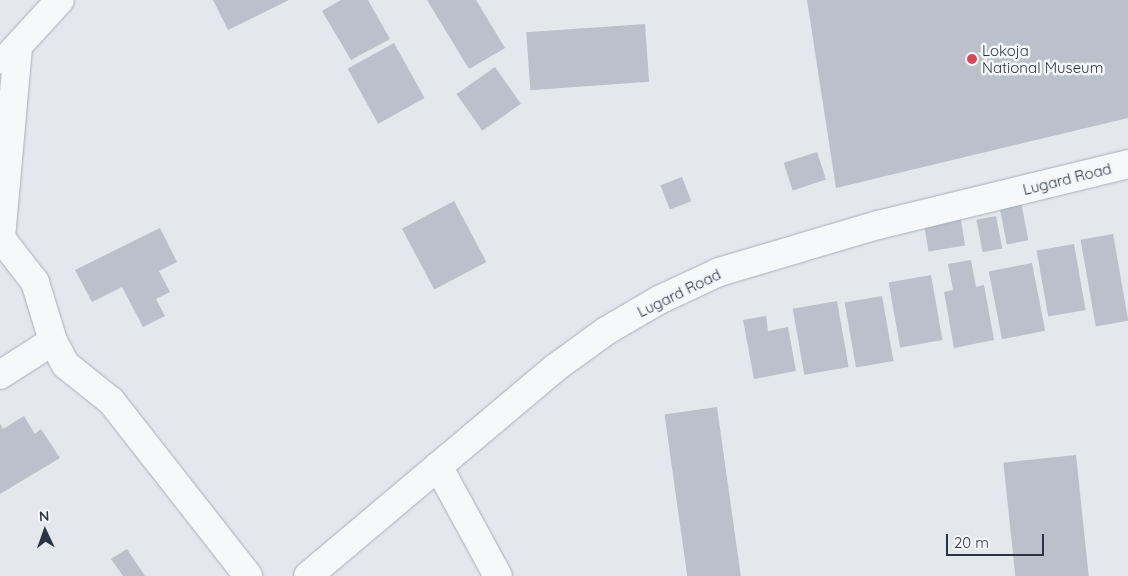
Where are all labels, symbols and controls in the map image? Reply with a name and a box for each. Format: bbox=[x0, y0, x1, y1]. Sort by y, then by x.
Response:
place label: Lokoja National Museum bbox=[982, 41, 1103, 76]
marker: Lokoja National Museum bbox=[966, 53, 978, 65]
street label: Lugard Road bbox=[1021, 159, 1113, 199]
street label: Lugard Road bbox=[634, 265, 724, 321]
north arrow bbox=[20, 506, 70, 556]
text: N bbox=[39, 507, 50, 525]
scale bar bbox=[948, 524, 1046, 556]
text: 20 m bbox=[954, 533, 989, 552]

